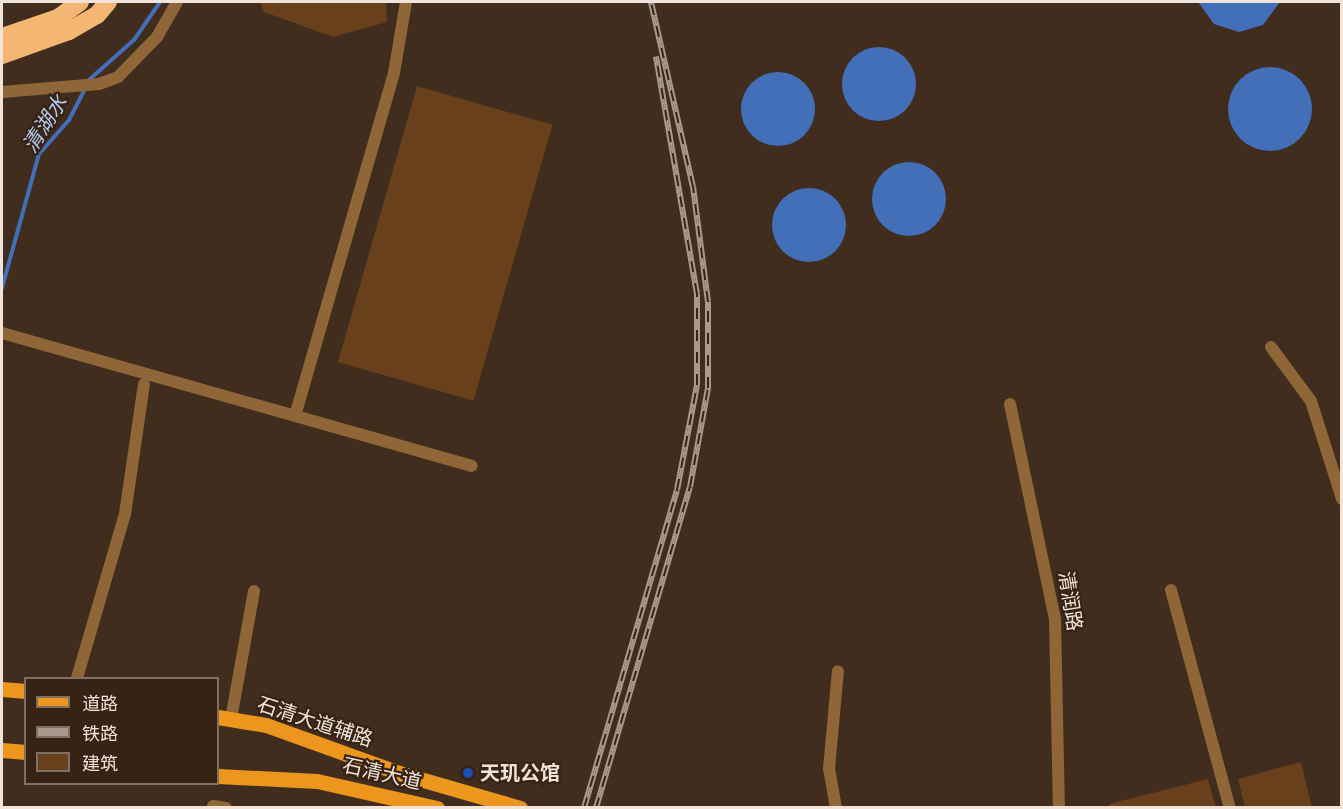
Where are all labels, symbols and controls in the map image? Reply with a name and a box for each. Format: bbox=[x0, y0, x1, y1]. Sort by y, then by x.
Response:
water label: 清湖水 bbox=[17, 91, 73, 157]
street label: 清润路 bbox=[1053, 569, 1087, 633]
legend bbox=[24, 677, 219, 785]
street label: 石清大道辅路 bbox=[254, 692, 376, 752]
text: 道路 bbox=[82, 693, 118, 714]
text: 铁路 bbox=[82, 723, 118, 744]
text: 建筑 bbox=[82, 753, 118, 774]
street label: 石清大道 bbox=[340, 753, 424, 795]
place label: 天玑公馆 bbox=[480, 761, 560, 785]
marker: 天玑公馆 bbox=[461, 766, 475, 780]

